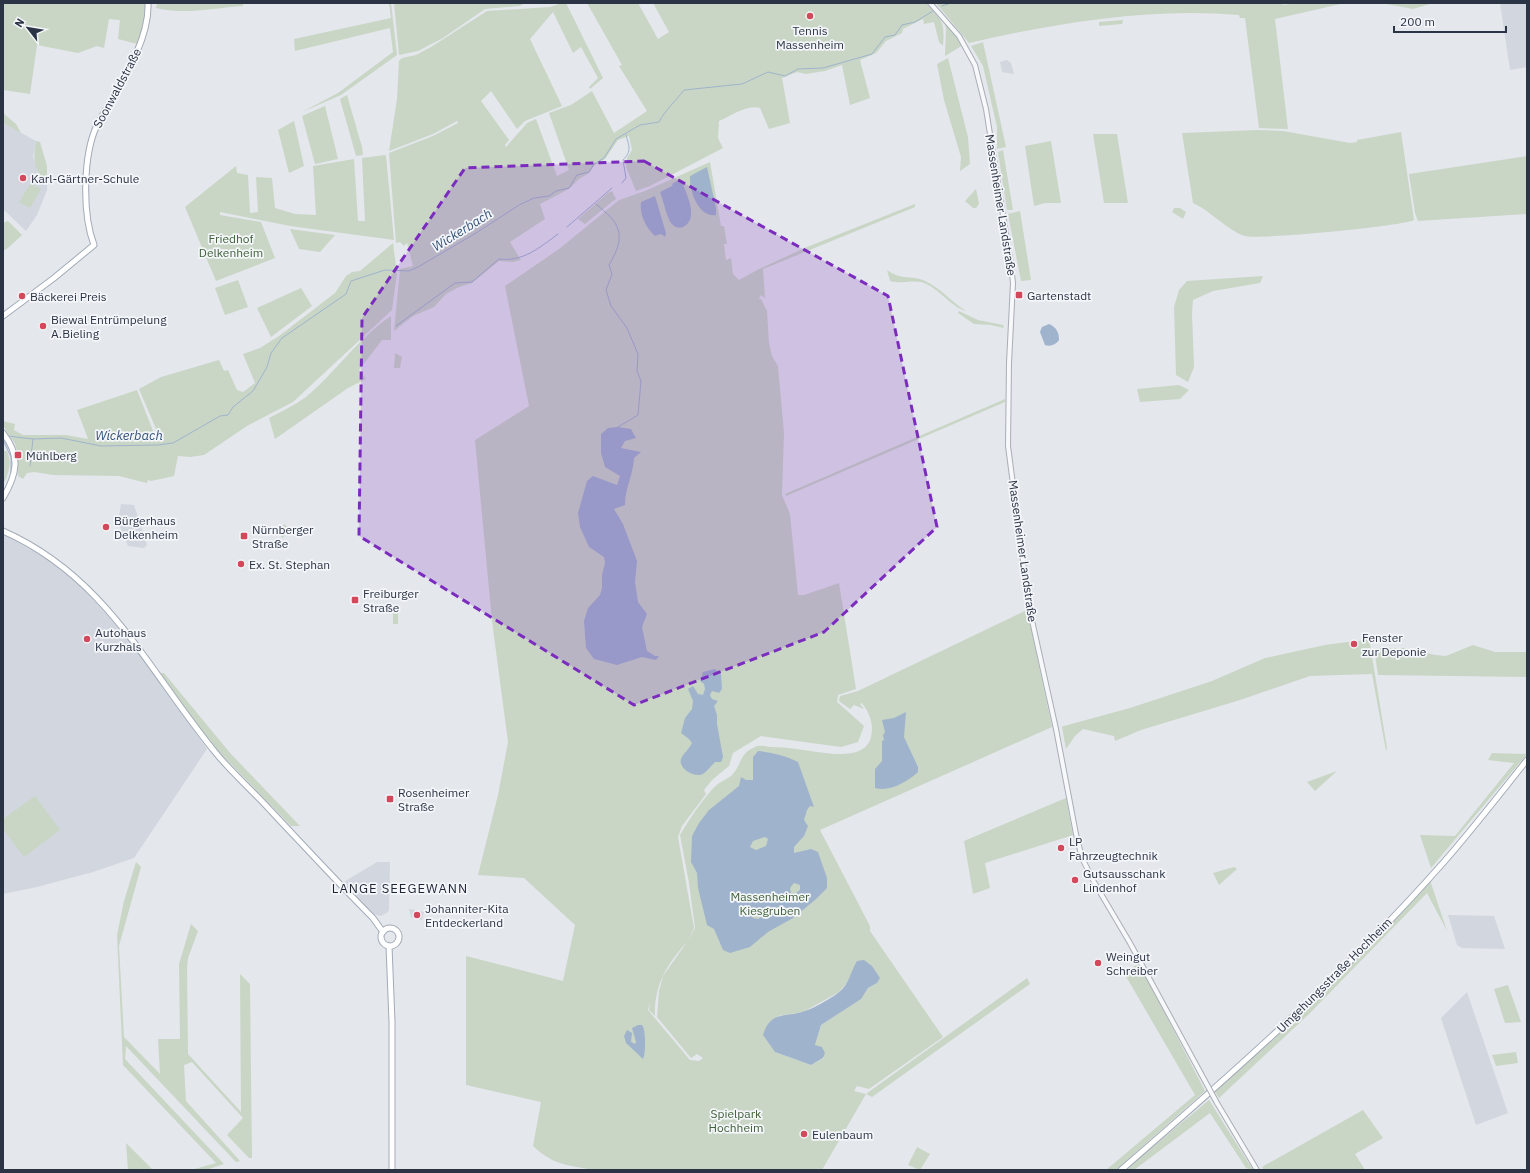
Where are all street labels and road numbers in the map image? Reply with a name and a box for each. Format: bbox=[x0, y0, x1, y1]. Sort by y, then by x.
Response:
street label: Soonwaldstraße bbox=[90, 45, 144, 130]
street label: Massenheimer Landstraße bbox=[982, 133, 1020, 277]
street label: Massenheimer Landstraße bbox=[1006, 479, 1040, 623]
street label: Umgehungsstraße Hochheim bbox=[1273, 914, 1395, 1036]

